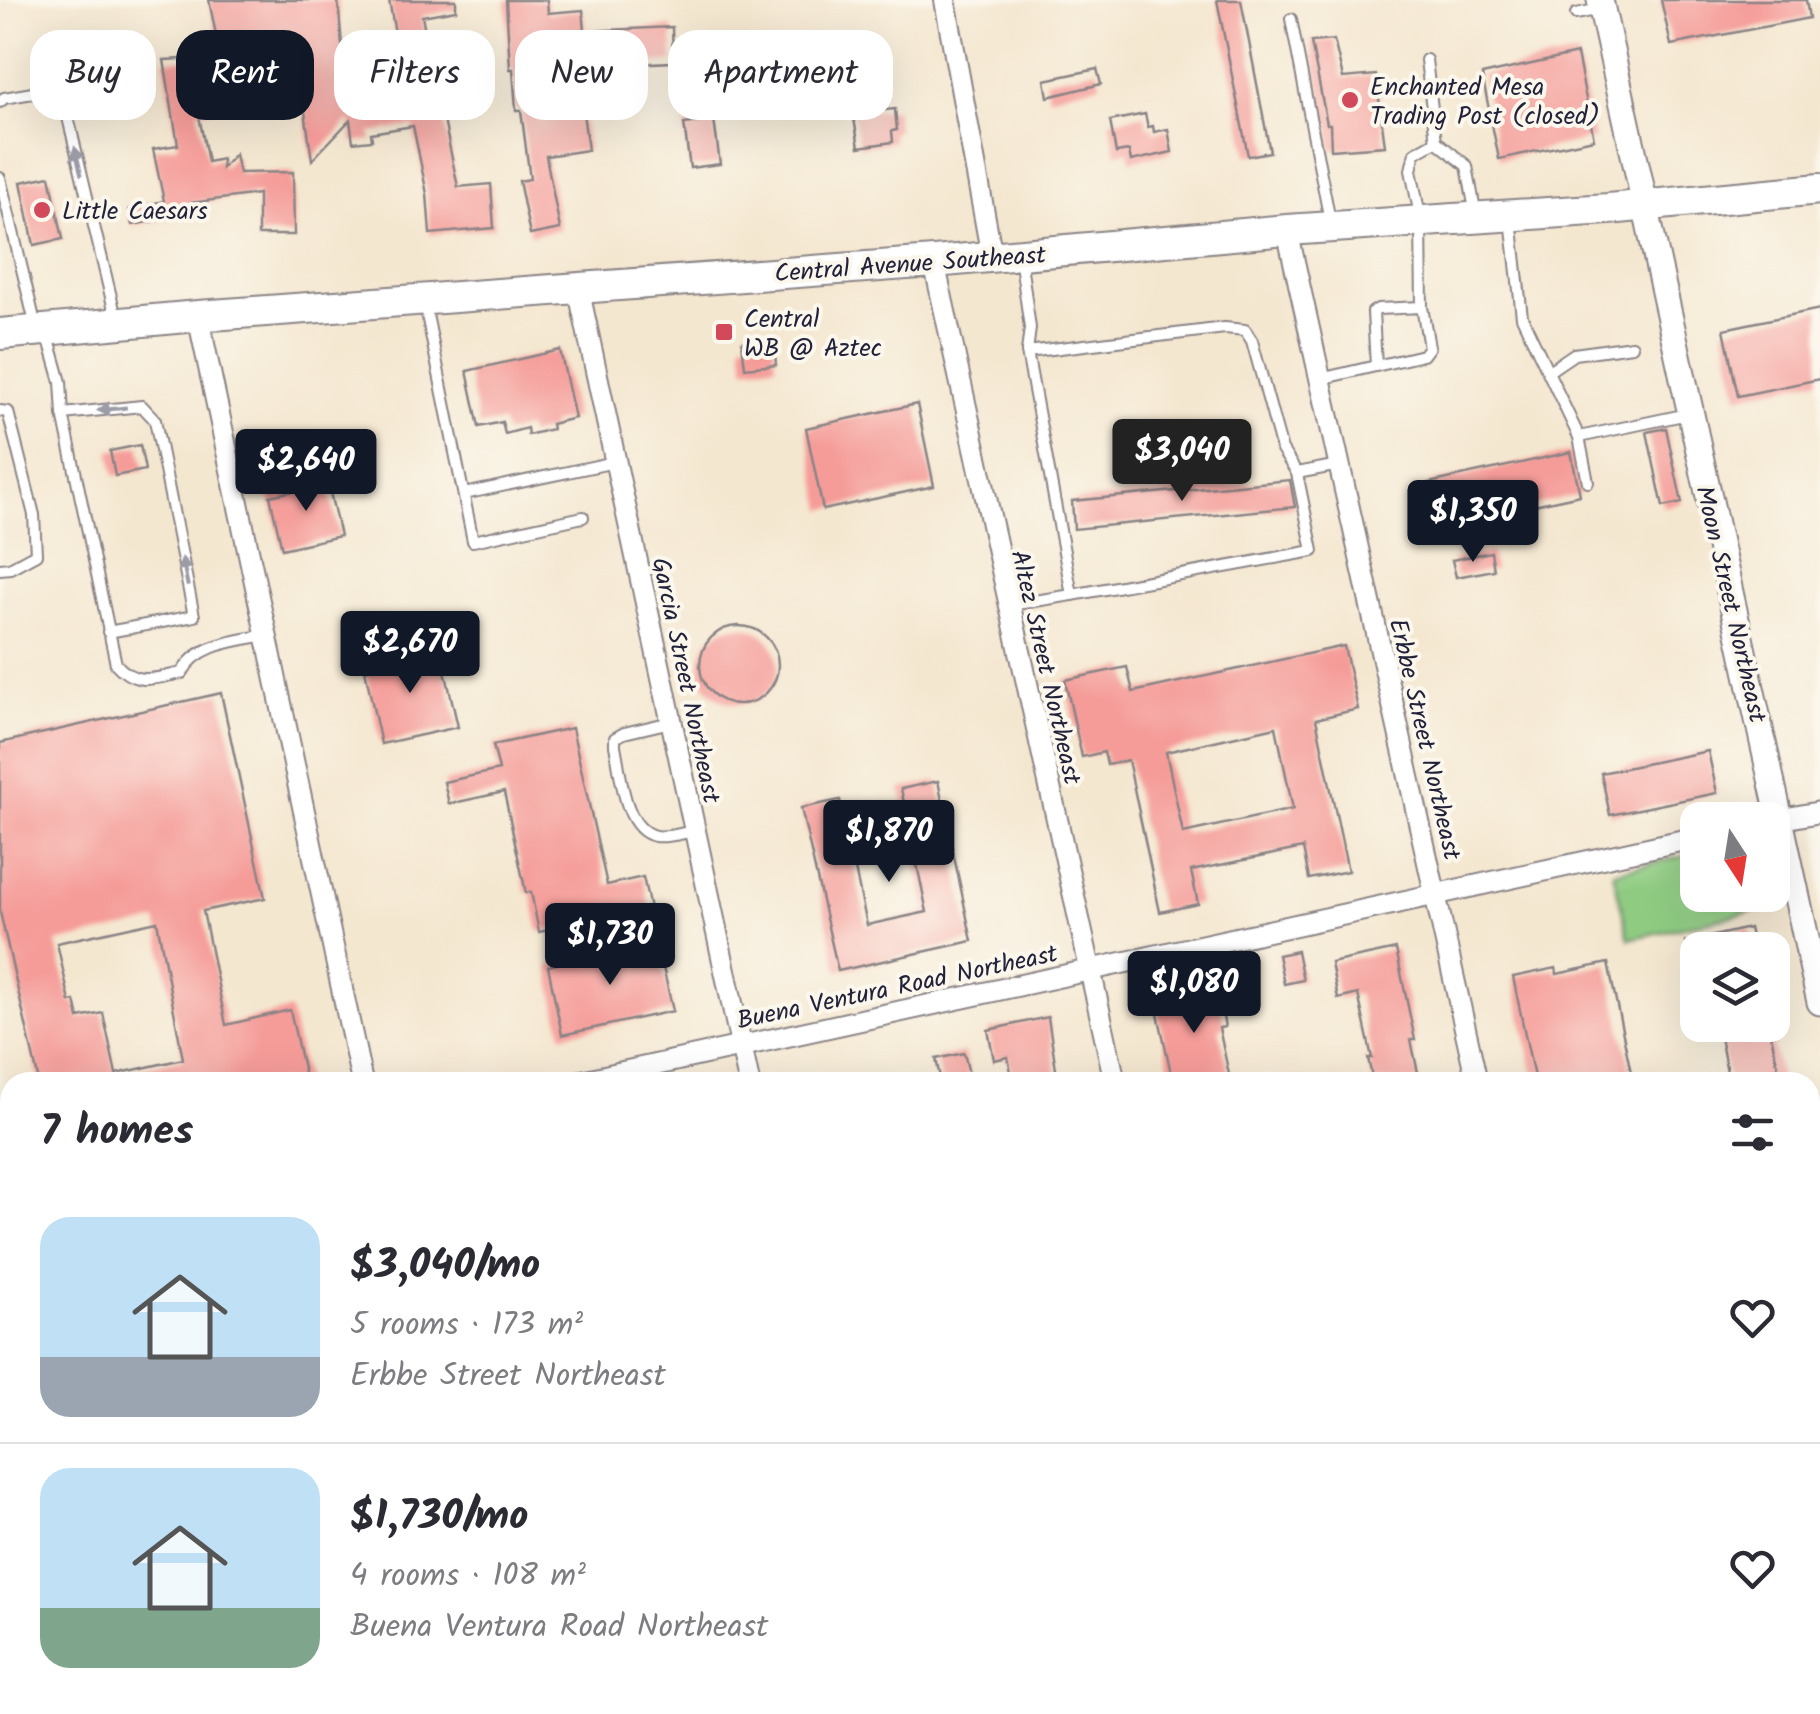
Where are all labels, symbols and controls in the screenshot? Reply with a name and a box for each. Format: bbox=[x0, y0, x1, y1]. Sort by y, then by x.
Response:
chip: Buy bbox=[30, 30, 156, 120]
chip: Rent bbox=[176, 30, 314, 120]
chip: Filters bbox=[334, 30, 495, 120]
chip: New bbox=[515, 30, 648, 120]
chip: Apartment bbox=[668, 30, 893, 120]
place label: Enchanted Mesa Trading Post (closed) bbox=[1370, 68, 1600, 137]
marker: Enchanted Mesa Trading Post (closed) bbox=[1339, 89, 1361, 111]
one-way arrow bbox=[70, 145, 86, 176]
place label: Little Caesars bbox=[62, 192, 208, 232]
marker: Little Caesars bbox=[31, 199, 53, 221]
street label: Central Avenue Southeast bbox=[773, 236, 1048, 294]
place label: Central WB @ Aztec bbox=[744, 300, 882, 369]
marker: Central WB @ Aztec bbox=[713, 321, 735, 343]
one-way arrow bbox=[95, 402, 127, 418]
pin: $3,040 bbox=[1101, 419, 1263, 504]
text: $3,040 bbox=[1134, 426, 1230, 477]
pin: $2,640 bbox=[225, 429, 387, 514]
text: $2,640 bbox=[257, 436, 355, 487]
pin: $1,350 bbox=[1392, 480, 1554, 565]
street label: Moon Street Northeast bbox=[1683, 482, 1777, 727]
text: $1,350 bbox=[1429, 487, 1517, 538]
street label: Altez Street Northeast bbox=[999, 546, 1092, 789]
street label: Garcia Street Northeast bbox=[639, 554, 731, 807]
one-way arrow bbox=[177, 555, 192, 587]
pin: $2,670 bbox=[329, 611, 491, 696]
street label: Erbbe Street Northeast bbox=[1377, 615, 1471, 864]
text: $2,670 bbox=[363, 618, 457, 669]
pin: $1,870 bbox=[808, 800, 970, 885]
north arrow bbox=[1680, 802, 1790, 912]
map controls bbox=[1680, 802, 1790, 1042]
text: $1,870 bbox=[845, 807, 933, 858]
pin: $1,730 bbox=[529, 903, 691, 988]
text: $1,730 bbox=[567, 910, 653, 961]
button: layers bbox=[1680, 932, 1790, 1042]
street label: Buena Ventura Road Northeast bbox=[733, 934, 1062, 1042]
pin: $1,080 bbox=[1113, 951, 1275, 1036]
text: $1,080 bbox=[1150, 958, 1238, 1009]
text: 7 homes bbox=[40, 1099, 193, 1166]
icon: filters bbox=[1725, 1105, 1780, 1160]
text: $3,040/mo bbox=[350, 1233, 540, 1300]
icon: home bbox=[120, 1257, 240, 1377]
icon: heart bbox=[1725, 1290, 1780, 1345]
text: 5 rooms · 173 m² bbox=[350, 1300, 583, 1351]
text: Erbbe Street Northeast bbox=[350, 1351, 666, 1402]
text: $1,730/mo bbox=[350, 1484, 528, 1551]
icon: home bbox=[120, 1508, 240, 1628]
icon: heart bbox=[1725, 1541, 1780, 1596]
text: 4 rooms · 108 m² bbox=[350, 1551, 586, 1602]
text: Buena Ventura Road Northeast bbox=[350, 1602, 768, 1653]

